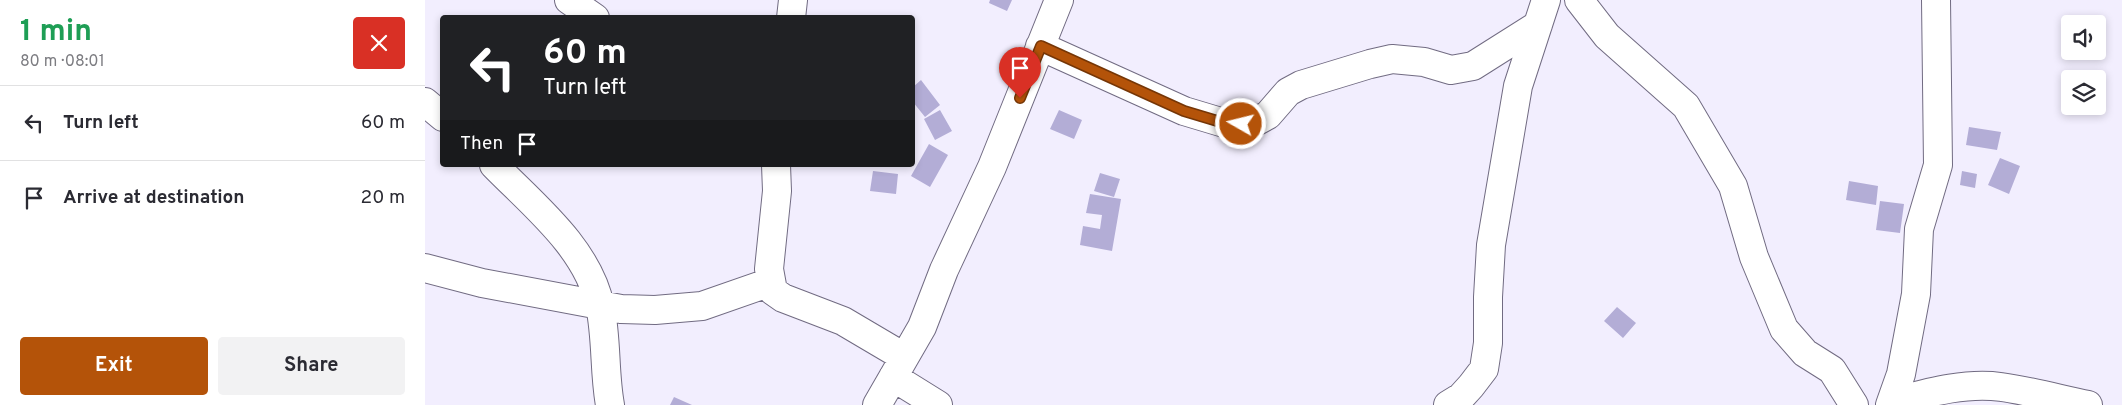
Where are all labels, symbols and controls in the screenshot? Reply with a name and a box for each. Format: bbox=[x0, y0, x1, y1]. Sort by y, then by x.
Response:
text: 1 min bbox=[20, 14, 92, 51]
map controls bbox=[2061, 15, 2106, 115]
button: sound bbox=[2061, 15, 2106, 60]
button: close bbox=[353, 17, 405, 69]
text: 60 m bbox=[543, 32, 627, 76]
icon: left bbox=[460, 35, 525, 100]
pin bbox=[999, 47, 1041, 98]
text: 80 m · 08:01 bbox=[20, 52, 105, 72]
icon: arrive bbox=[1006, 54, 1034, 82]
button: layers bbox=[2061, 70, 2106, 115]
text: Turn left bbox=[543, 75, 626, 102]
position arrow bbox=[1214, 97, 1266, 149]
icon: left bbox=[20, 109, 48, 137]
text: Turn left bbox=[63, 111, 139, 135]
text: 60 m bbox=[361, 111, 405, 135]
icon: arrive bbox=[513, 130, 541, 158]
text: Then bbox=[460, 132, 503, 156]
icon: arrive bbox=[20, 184, 48, 212]
text: Arrive at destination bbox=[63, 186, 244, 210]
text: 20 m bbox=[361, 186, 405, 210]
button: Exit bbox=[20, 337, 208, 395]
button: Share bbox=[218, 337, 405, 395]

